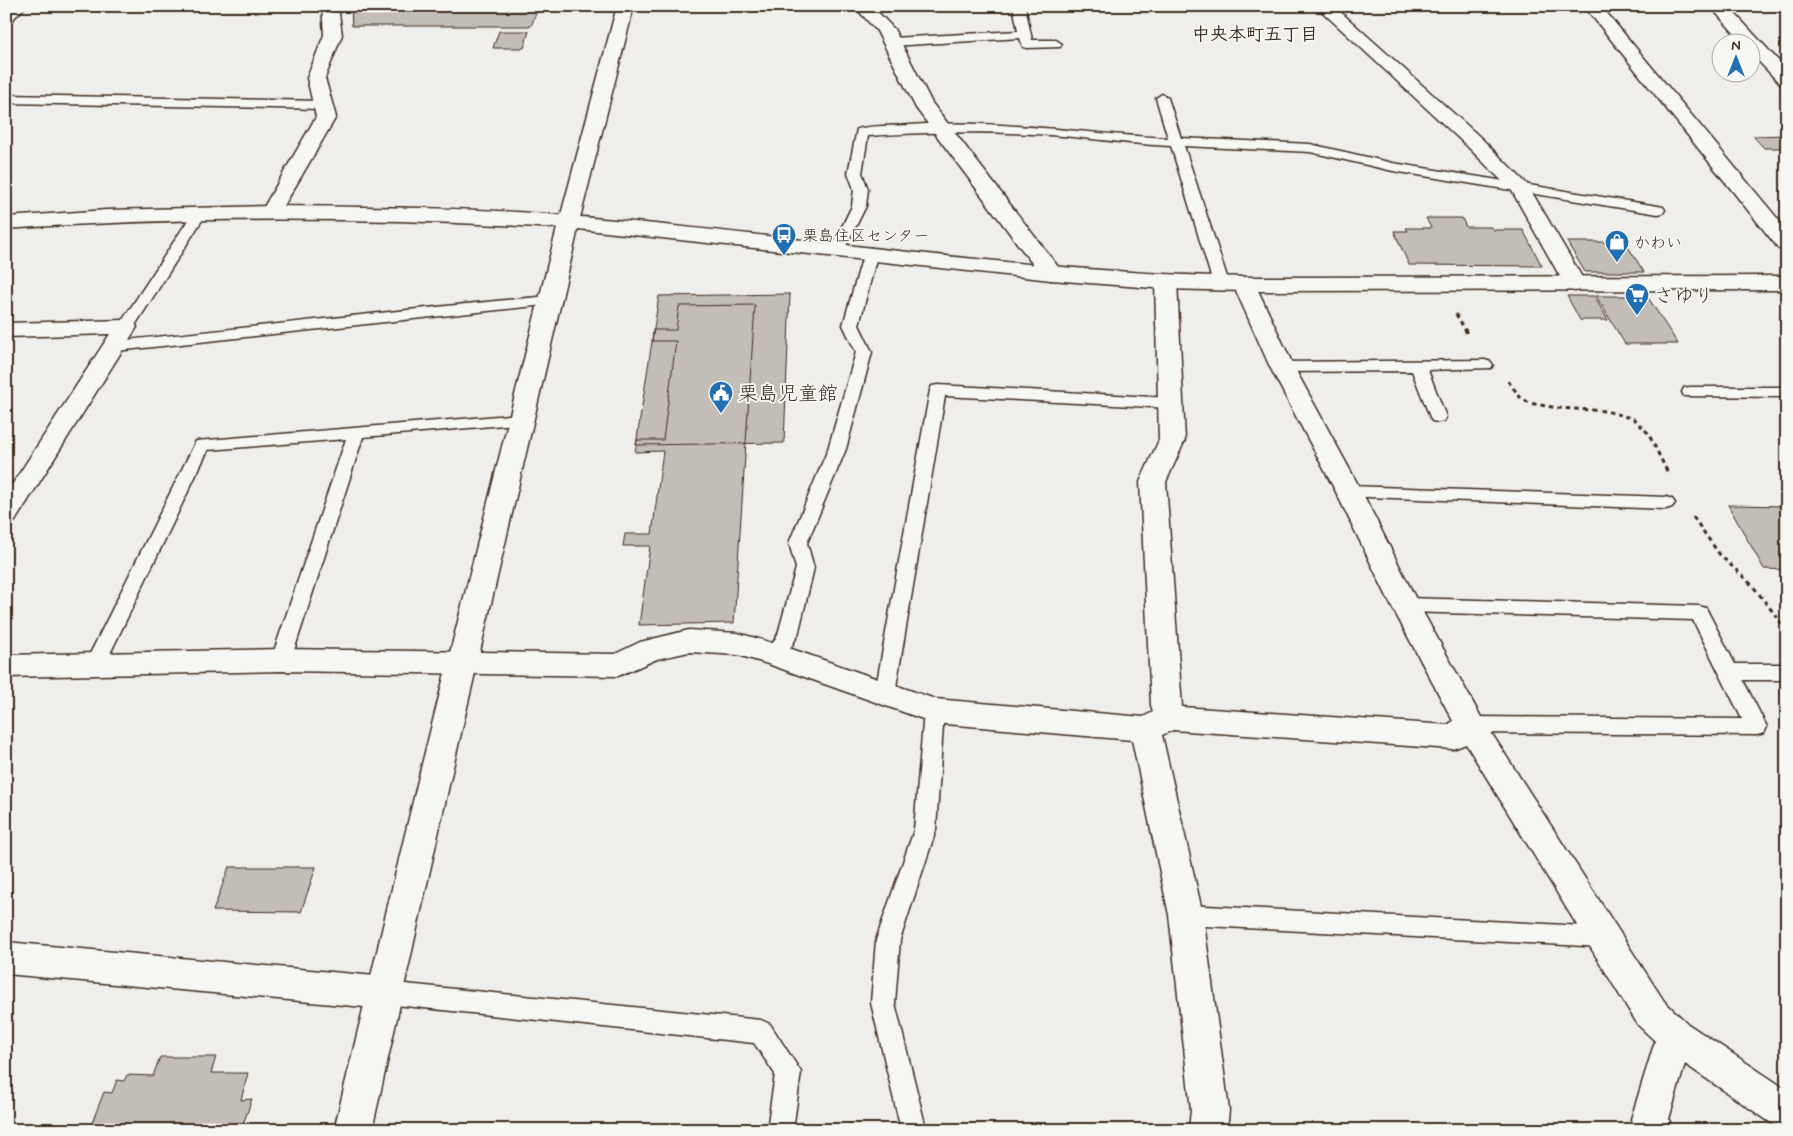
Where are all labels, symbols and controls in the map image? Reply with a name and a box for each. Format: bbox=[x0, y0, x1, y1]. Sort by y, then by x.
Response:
district label: 中央本町五丁目 bbox=[1192, 23, 1318, 47]
north arrow bbox=[1710, 32, 1760, 82]
text: N bbox=[1731, 37, 1741, 55]
bus stop icon: 栗島住区センター bbox=[771, 222, 797, 256]
place label: 栗島住区センター bbox=[802, 226, 929, 247]
shop icon: かわい bbox=[1604, 229, 1630, 263]
place label: かわい bbox=[1634, 233, 1682, 254]
supermarket icon: さゆり bbox=[1624, 282, 1650, 316]
place label: さゆり bbox=[1654, 283, 1714, 310]
public building icon: 栗島児童館 bbox=[708, 380, 734, 414]
place label: 栗島児童館 bbox=[738, 381, 838, 408]

